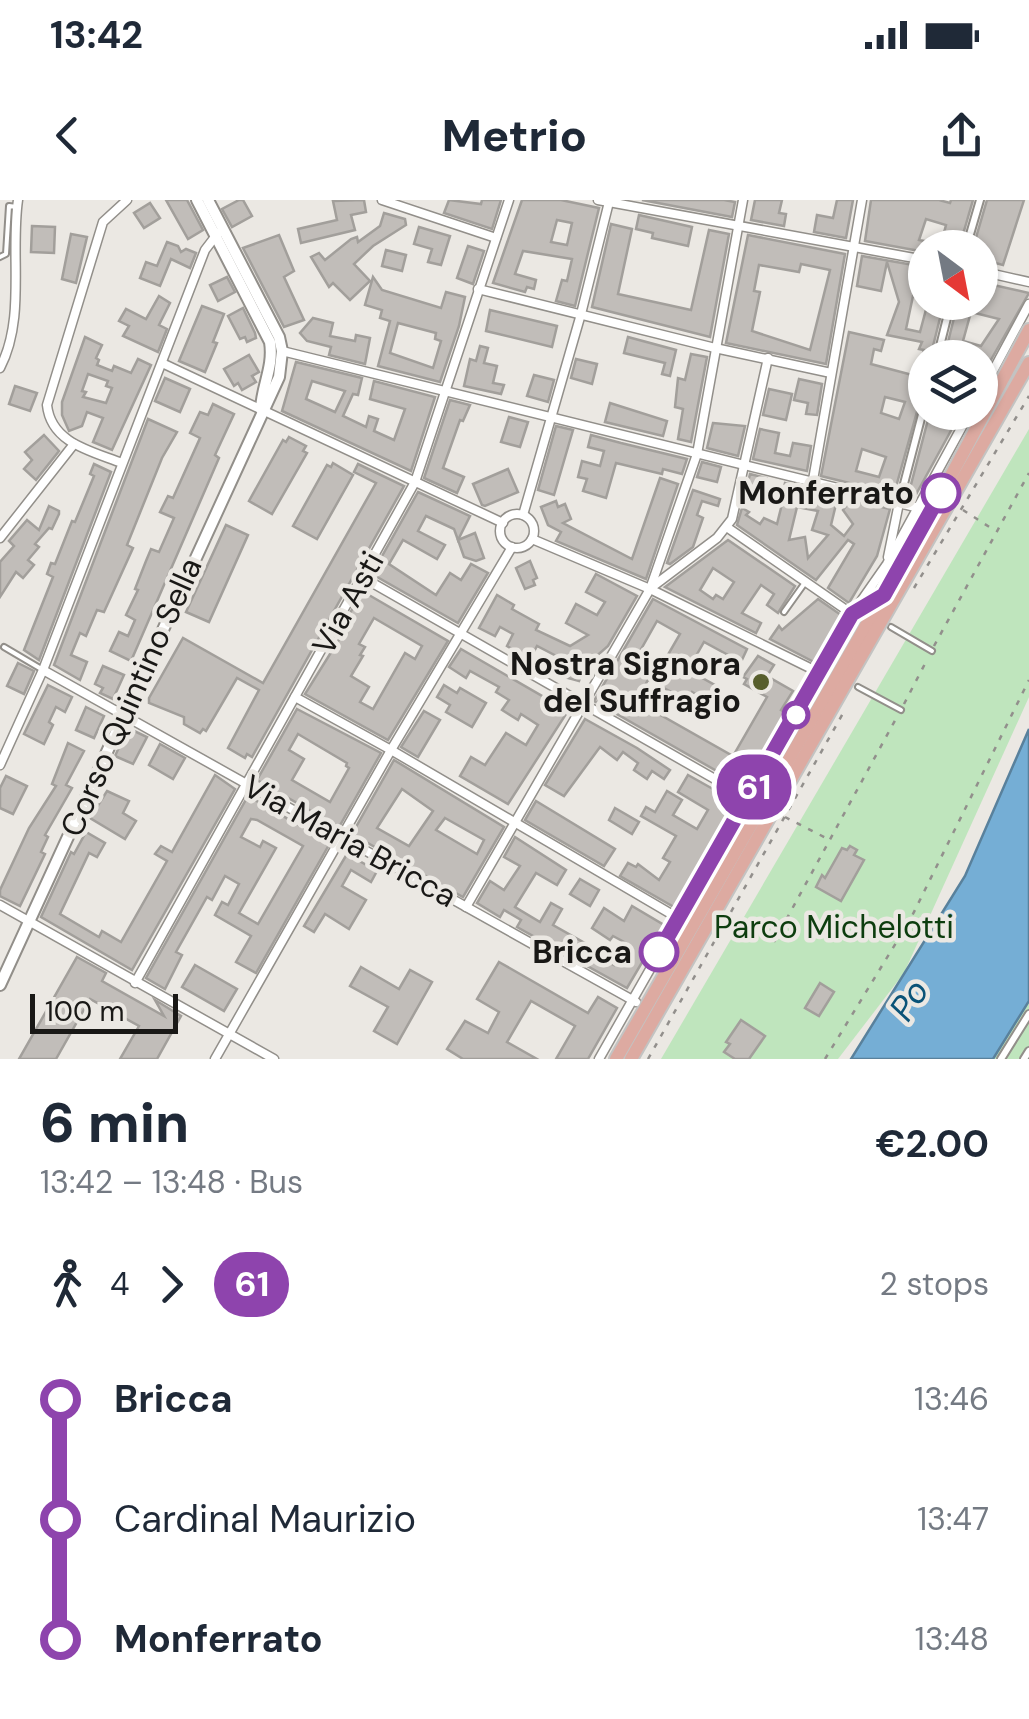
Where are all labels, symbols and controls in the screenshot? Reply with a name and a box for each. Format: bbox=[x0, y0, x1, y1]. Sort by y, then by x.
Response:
text: 13:42 bbox=[50, 10, 143, 60]
text: Metrio bbox=[442, 106, 587, 165]
icon: back bbox=[40, 108, 95, 163]
icon: share bbox=[934, 108, 989, 163]
north arrow bbox=[908, 230, 998, 320]
map controls bbox=[908, 230, 998, 430]
button: layers bbox=[908, 340, 998, 430]
place label: Monferrato bbox=[738, 472, 914, 514]
marker: Monferrato bbox=[922, 474, 960, 512]
street label: Via Asti bbox=[303, 544, 393, 662]
street label: Corso Quintino Sella bbox=[51, 551, 211, 843]
place label: Nostra Signora del Suffragio bbox=[510, 643, 741, 722]
marker: Nostra Signora del Suffragio bbox=[750, 671, 772, 693]
unlabelled marker bbox=[783, 702, 809, 728]
line badge: 61 bbox=[709, 754, 799, 820]
text: 61 bbox=[737, 764, 771, 810]
street label: Via Maria Bricca bbox=[236, 765, 464, 917]
park label: Parco Michelotti bbox=[714, 906, 954, 948]
place label: Bricca bbox=[532, 931, 632, 973]
marker: Bricca bbox=[640, 933, 678, 971]
water label: Po bbox=[879, 970, 939, 1030]
scale bar bbox=[30, 989, 178, 1034]
text: 100 m bbox=[45, 993, 124, 1030]
text: 6 min bbox=[40, 1087, 189, 1159]
text: €2.00 bbox=[875, 1119, 989, 1169]
text: 13:42 – 13:48 · Bus bbox=[40, 1161, 303, 1203]
icon: walk bbox=[40, 1257, 95, 1312]
icon: forward bbox=[144, 1257, 199, 1312]
text: 61 bbox=[234, 1261, 269, 1307]
text: 4 bbox=[110, 1263, 129, 1305]
text: 2 stops bbox=[880, 1263, 989, 1305]
text: Bricca bbox=[114, 1374, 233, 1424]
text: 13:46 bbox=[914, 1378, 989, 1420]
text: Cardinal Maurizio bbox=[114, 1494, 416, 1544]
text: 13:47 bbox=[917, 1498, 989, 1540]
text: Monferrato bbox=[114, 1614, 323, 1664]
text: 13:48 bbox=[915, 1618, 989, 1660]

